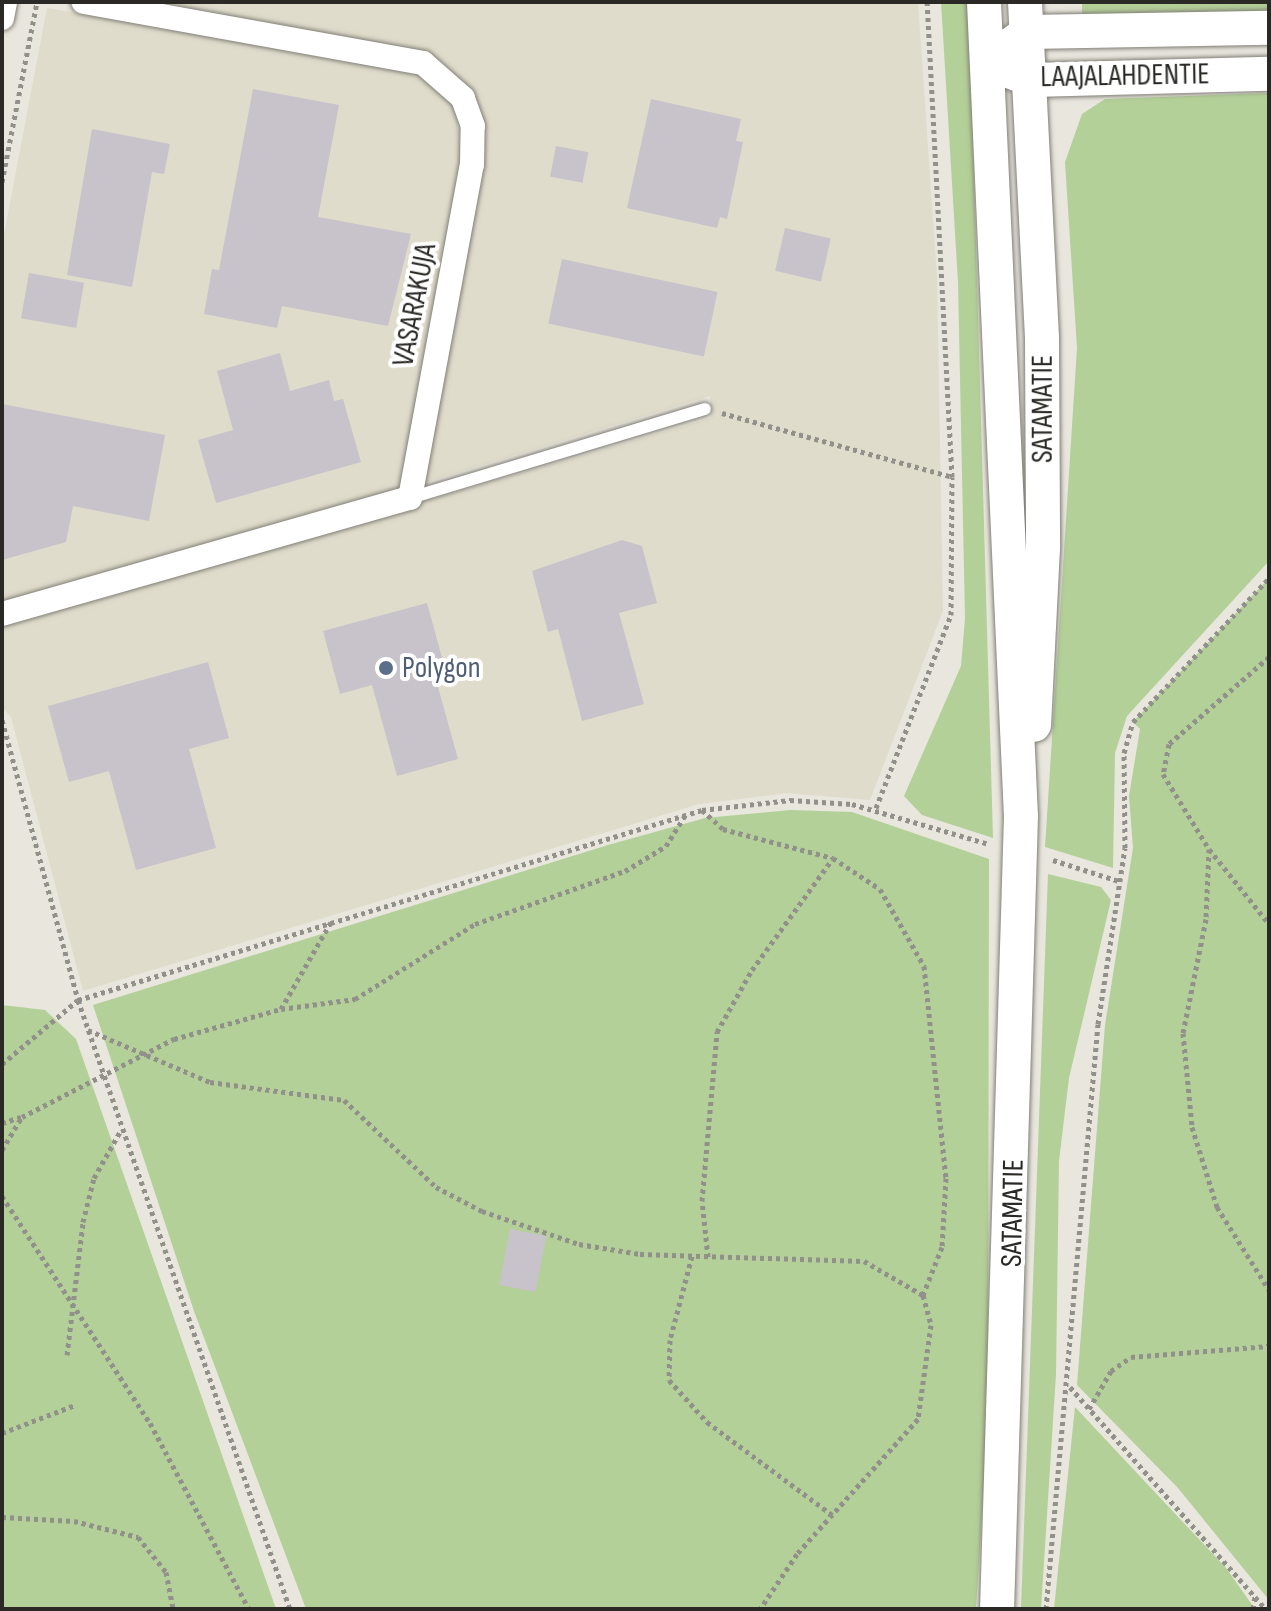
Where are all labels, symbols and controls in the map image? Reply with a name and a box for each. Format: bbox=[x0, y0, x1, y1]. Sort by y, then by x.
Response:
street label: LAAJALAHDENTIE bbox=[1040, 57, 1210, 95]
street label: VASARAKUJA bbox=[385, 240, 445, 370]
street label: SATAMATIE bbox=[1025, 355, 1061, 463]
place label: Polygon bbox=[402, 650, 481, 686]
marker: Polygon bbox=[377, 659, 395, 677]
street label: SATAMATIE bbox=[994, 1159, 1032, 1267]

